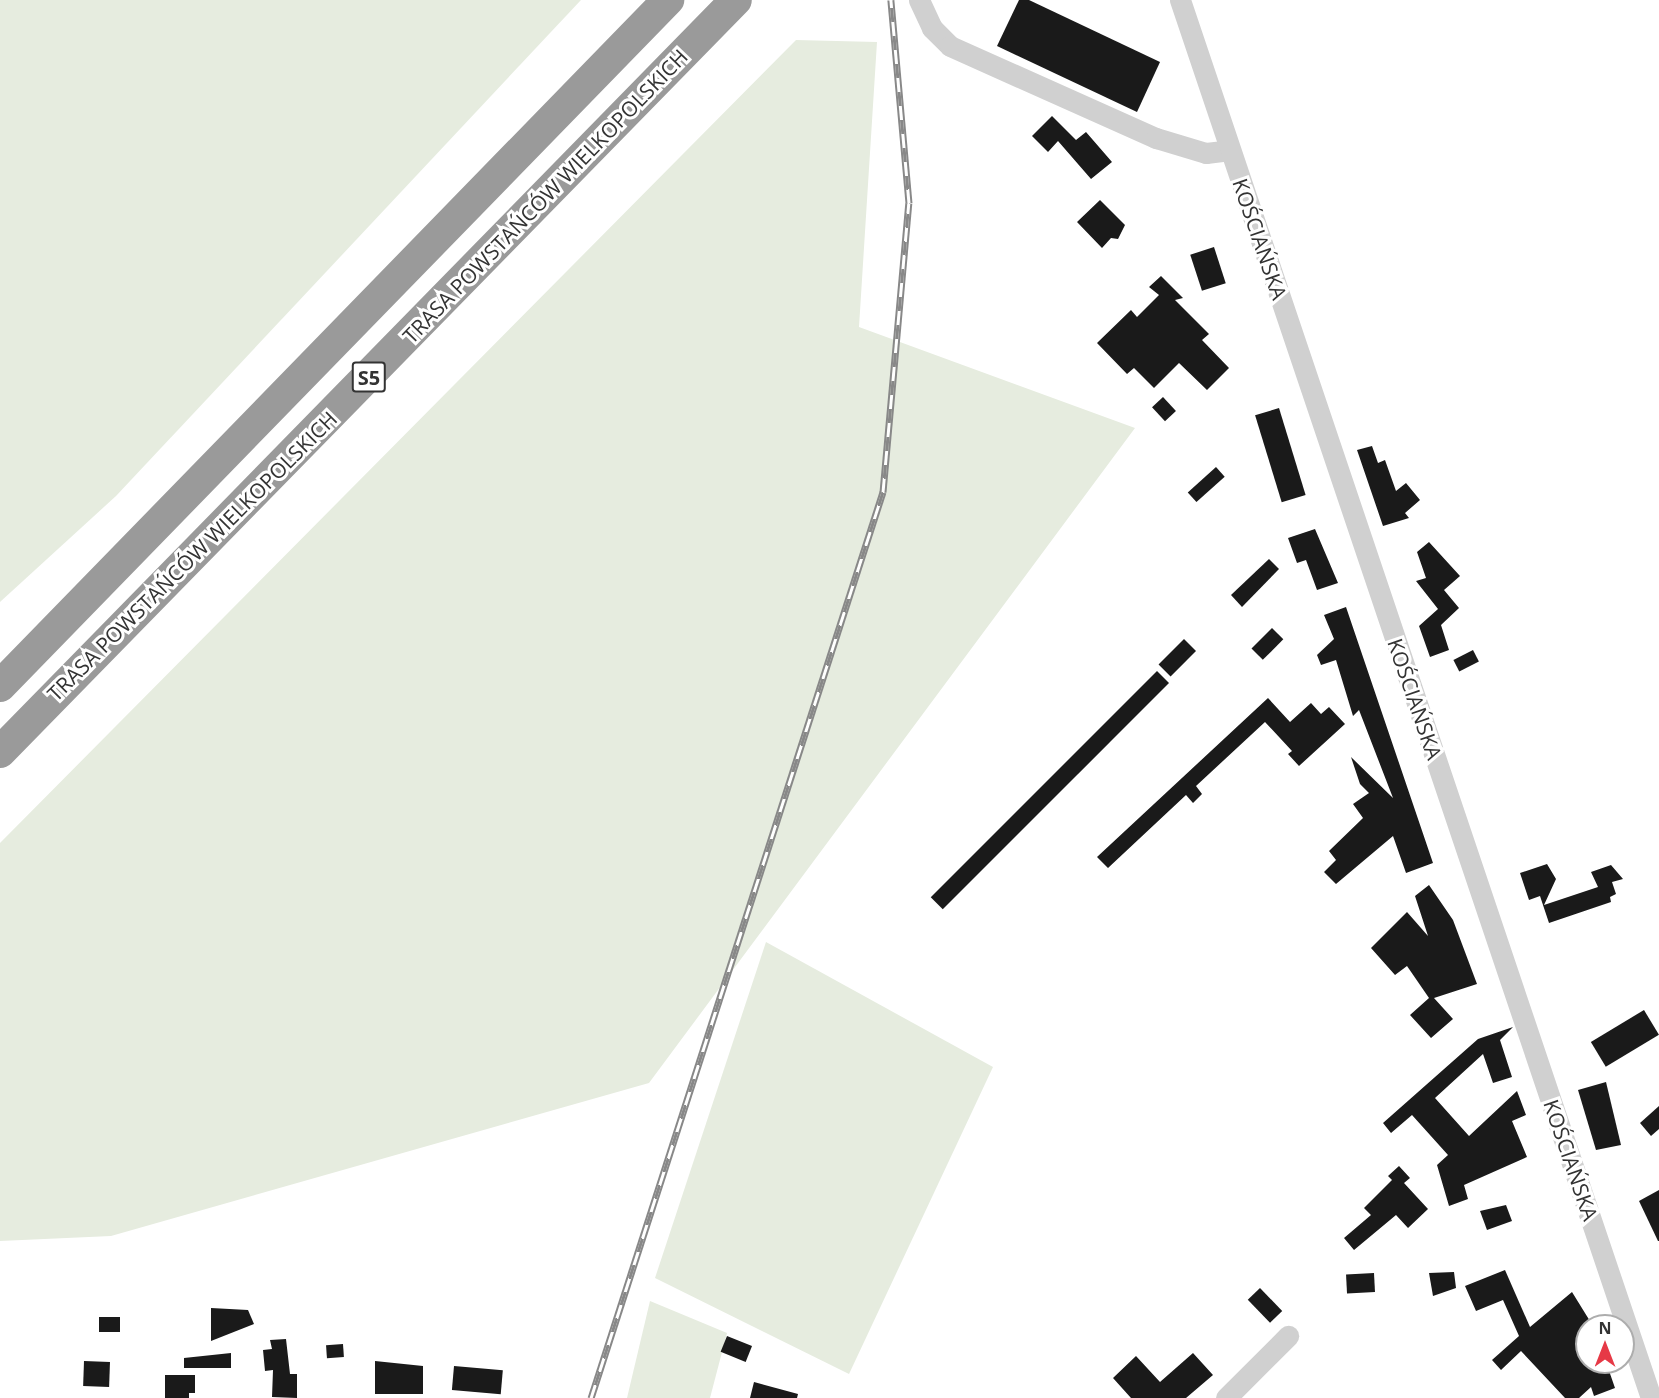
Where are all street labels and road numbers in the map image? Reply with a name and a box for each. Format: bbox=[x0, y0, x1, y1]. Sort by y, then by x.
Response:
street label: TRASA POWSTAŃCÓW WIELKOPOLSKICH bbox=[397, 44, 693, 348]
street label: KOŚCIAŃSKA bbox=[1227, 175, 1293, 303]
road number: S5 bbox=[351, 360, 387, 394]
street label: TRASA POWSTAŃCÓW WIELKOPOLSKICH bbox=[42, 406, 342, 706]
street label: KOŚCIAŃSKA bbox=[1382, 635, 1448, 763]
street label: KOŚCIAŃSKA bbox=[1538, 1096, 1604, 1224]

